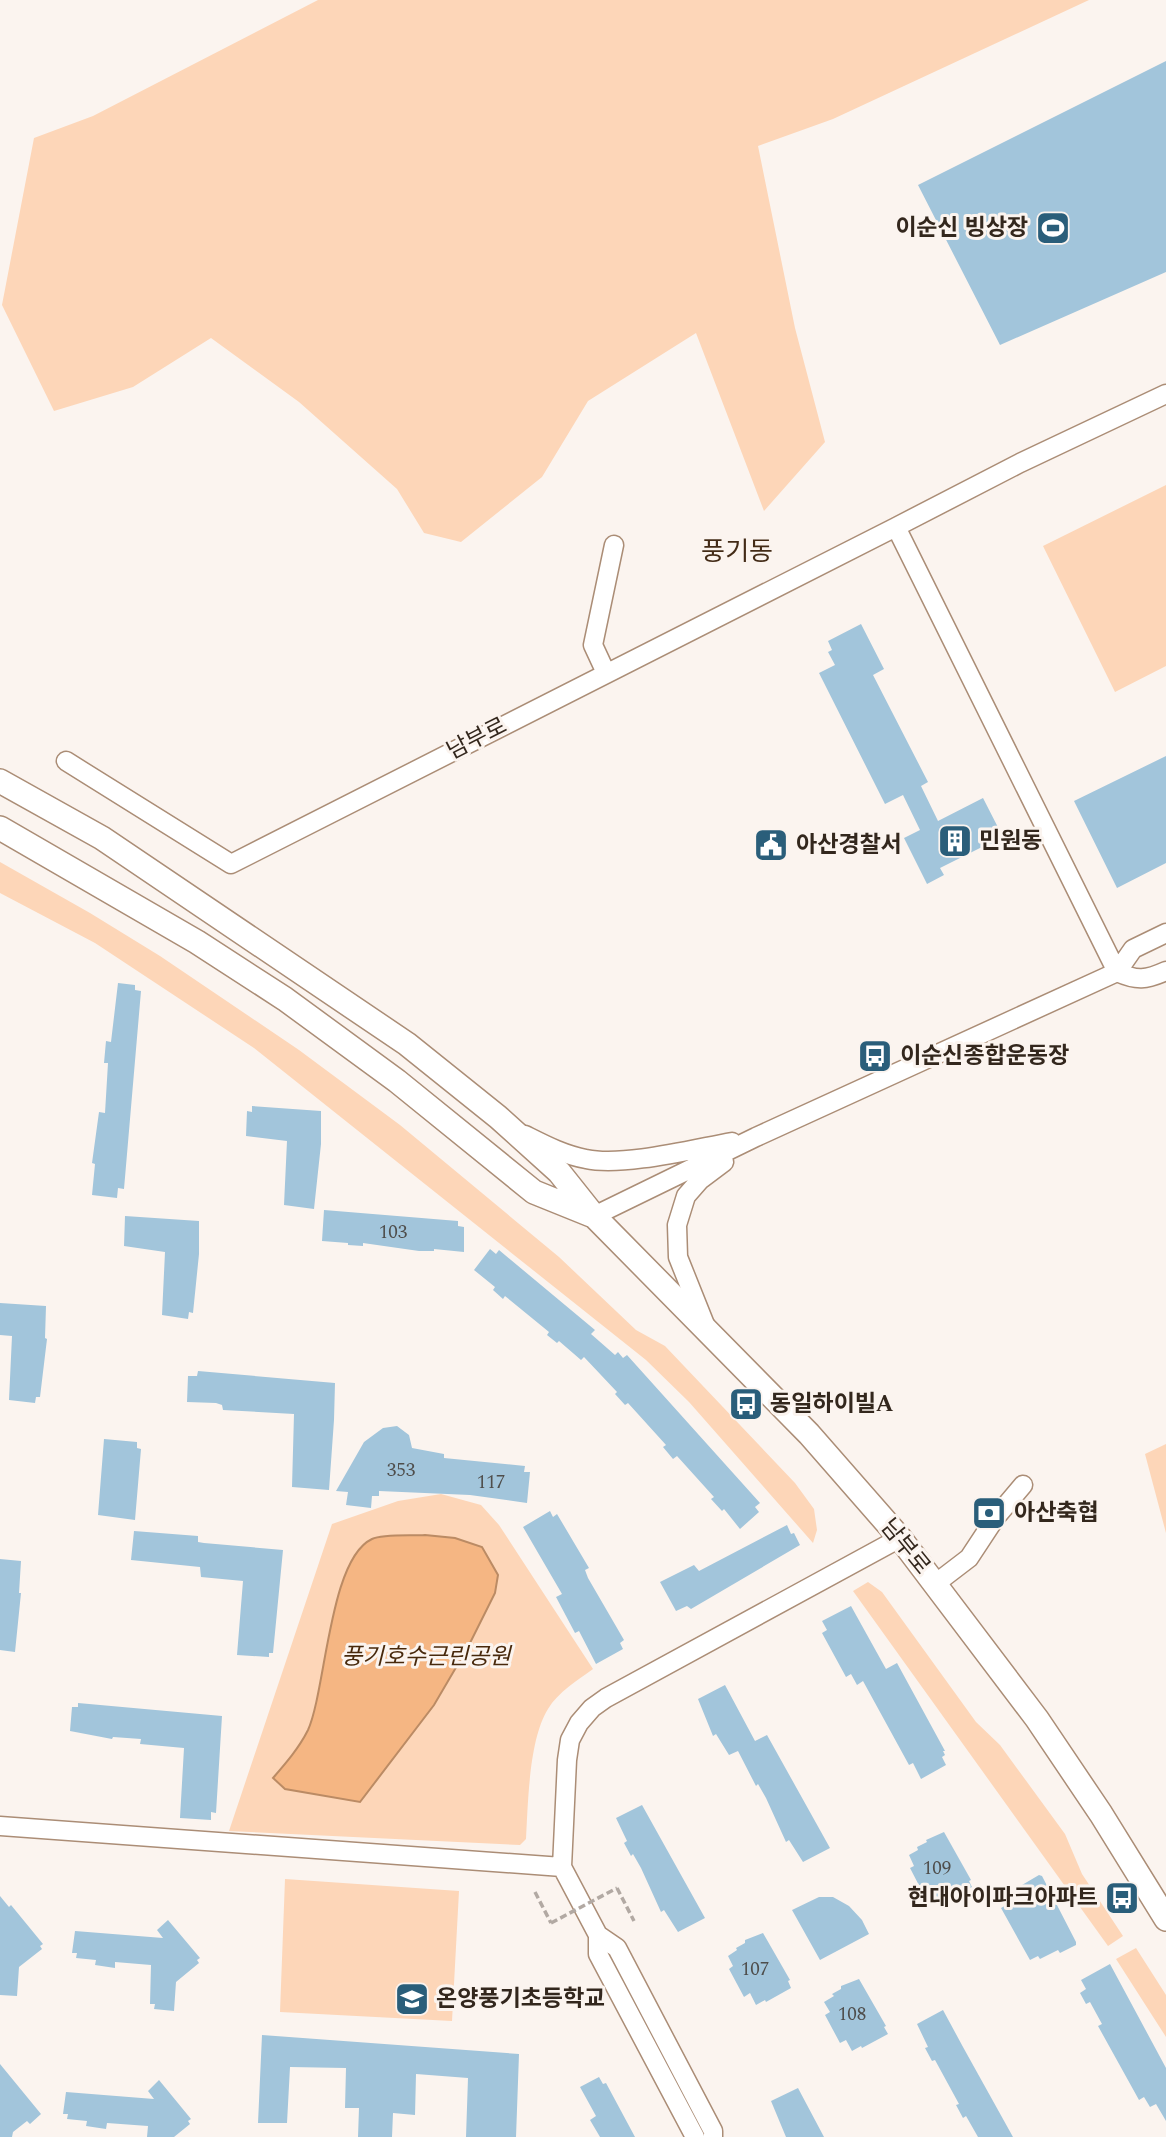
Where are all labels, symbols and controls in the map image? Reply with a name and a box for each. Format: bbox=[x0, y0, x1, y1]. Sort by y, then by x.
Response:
sports icon: 이순신 빙상장 bbox=[1034, 209, 1072, 247]
place label: 이순신 빙상장 bbox=[895, 211, 1028, 246]
district label: 풍기동 bbox=[701, 532, 773, 572]
street label: 남부로 bbox=[441, 709, 513, 769]
building icon: 민원동 bbox=[936, 822, 974, 860]
place label: 민원동 bbox=[979, 824, 1042, 859]
public building icon: 아산경찰서 bbox=[752, 826, 790, 864]
place label: 아산경찰서 bbox=[796, 828, 902, 863]
bus stop icon: 이순신종합운동장 bbox=[856, 1037, 894, 1075]
place label: 이순신종합운동장 bbox=[900, 1039, 1069, 1074]
house number: 103 bbox=[379, 1218, 408, 1247]
bus stop icon: 동일하이빌A bbox=[727, 1385, 765, 1423]
place label: 동일하이빌A bbox=[770, 1387, 894, 1422]
house number: 353 bbox=[387, 1456, 416, 1485]
house number: 117 bbox=[477, 1468, 505, 1497]
bank icon: 아산축협 bbox=[970, 1494, 1008, 1532]
place label: 아산축협 bbox=[1014, 1496, 1099, 1531]
street label: 남부로 bbox=[871, 1511, 939, 1583]
park label: 풍기호수근린공원 bbox=[341, 1640, 512, 1675]
house number: 109 bbox=[923, 1854, 951, 1883]
bus stop icon: 현대아이파크아파트 bbox=[1103, 1879, 1141, 1917]
place label: 현대아이파크아파트 bbox=[908, 1881, 1098, 1916]
house number: 107 bbox=[741, 1955, 769, 1984]
school or university icon: 온양풍기초등학교 bbox=[393, 1980, 431, 2018]
place label: 온양풍기초등학교 bbox=[436, 1982, 605, 2017]
house number: 108 bbox=[838, 2000, 866, 2029]

